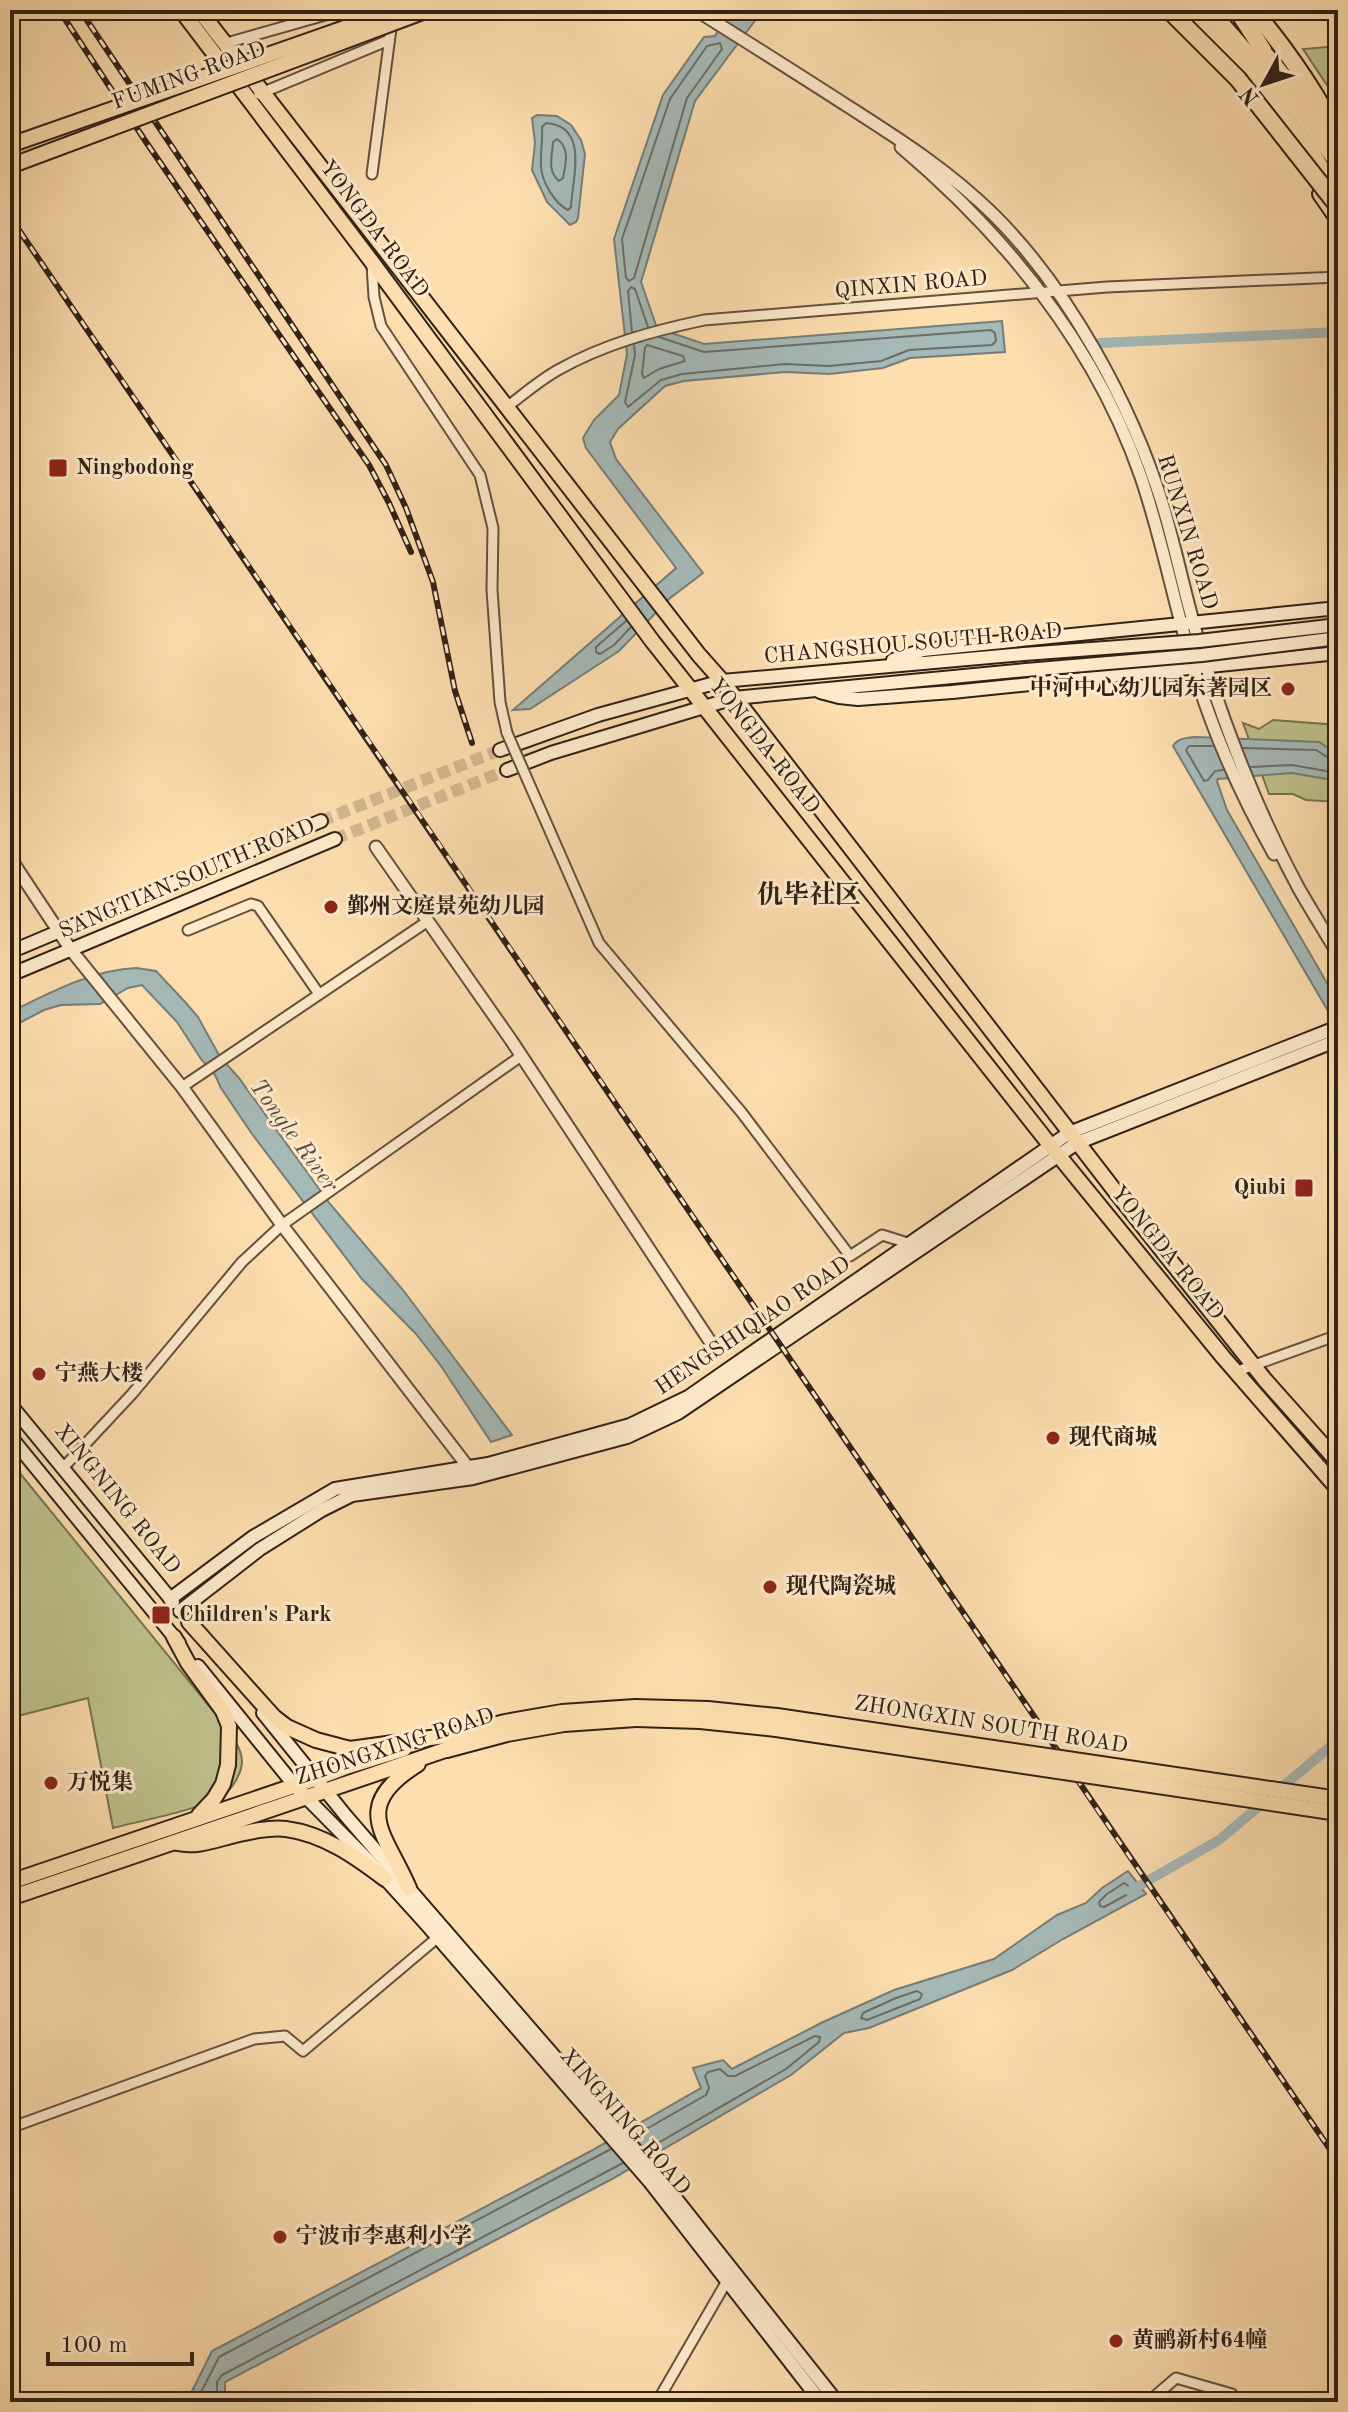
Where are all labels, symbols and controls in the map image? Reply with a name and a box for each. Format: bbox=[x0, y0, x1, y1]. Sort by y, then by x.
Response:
street label: FUMING ROAD bbox=[109, 38, 269, 114]
north arrow bbox=[1224, 44, 1304, 124]
text: N bbox=[1236, 82, 1264, 109]
street label: YONGDA ROAD bbox=[315, 156, 433, 302]
street label: QINXIN ROAD bbox=[834, 267, 988, 303]
street label: RUNXIN ROAD bbox=[1153, 452, 1221, 612]
marker: Ningbodong bbox=[47, 457, 69, 479]
place label: Ningbodong bbox=[76, 457, 194, 479]
street label: CHANGSHOU SOUTH ROAD bbox=[763, 620, 1063, 668]
street label: YONGDA ROAD bbox=[704, 674, 824, 818]
place label: 中河中心幼儿园东著园区 bbox=[1030, 675, 1272, 700]
marker: 中河中心幼儿园东著园区 bbox=[1279, 680, 1297, 698]
street label: SANGTIAN SOUTH ROAD bbox=[56, 815, 318, 943]
district label: 仇毕社区 bbox=[757, 880, 861, 909]
place label: 鄞州文庭景苑幼儿园 bbox=[347, 893, 545, 918]
marker: 鄞州文庭景苑幼儿园 bbox=[322, 898, 340, 916]
water label: Tongle River bbox=[244, 1075, 342, 1197]
place label: Qiubi bbox=[1234, 1177, 1286, 1199]
marker: Qiubi bbox=[1293, 1177, 1315, 1199]
street label: YONGDA ROAD bbox=[1106, 1182, 1228, 1324]
street label: HENGSHIQIAO ROAD bbox=[651, 1253, 855, 1399]
place label: 宁燕大楼 bbox=[55, 1360, 143, 1385]
marker: 宁燕大楼 bbox=[30, 1365, 48, 1383]
street label: XINGNING ROAD bbox=[50, 1420, 184, 1578]
place label: 现代商城 bbox=[1069, 1424, 1157, 1449]
marker: 现代商城 bbox=[1044, 1429, 1062, 1447]
place label: 现代陶瓷城 bbox=[786, 1573, 896, 1598]
marker: 现代陶瓷城 bbox=[761, 1578, 779, 1596]
marker: Children's Park bbox=[150, 1604, 172, 1626]
place label: Children's Park bbox=[179, 1604, 332, 1626]
street label: ZHONGXIN SOUTH ROAD bbox=[853, 1692, 1129, 1758]
street label: ZHONGXING ROAD bbox=[293, 1704, 497, 1790]
place label: 万悦集 bbox=[67, 1769, 133, 1794]
marker: 万悦集 bbox=[42, 1774, 60, 1792]
street label: XINGNING ROAD bbox=[556, 2044, 694, 2200]
place label: 宁波市李惠利小学 bbox=[296, 2223, 472, 2248]
marker: 宁波市李惠利小学 bbox=[271, 2228, 289, 2246]
scale bar bbox=[48, 2316, 192, 2366]
place label: 黄鹂新村64幢 bbox=[1132, 2327, 1268, 2352]
marker: 黄鹂新村64幢 bbox=[1107, 2332, 1125, 2350]
text: 100 m bbox=[60, 2334, 128, 2358]

